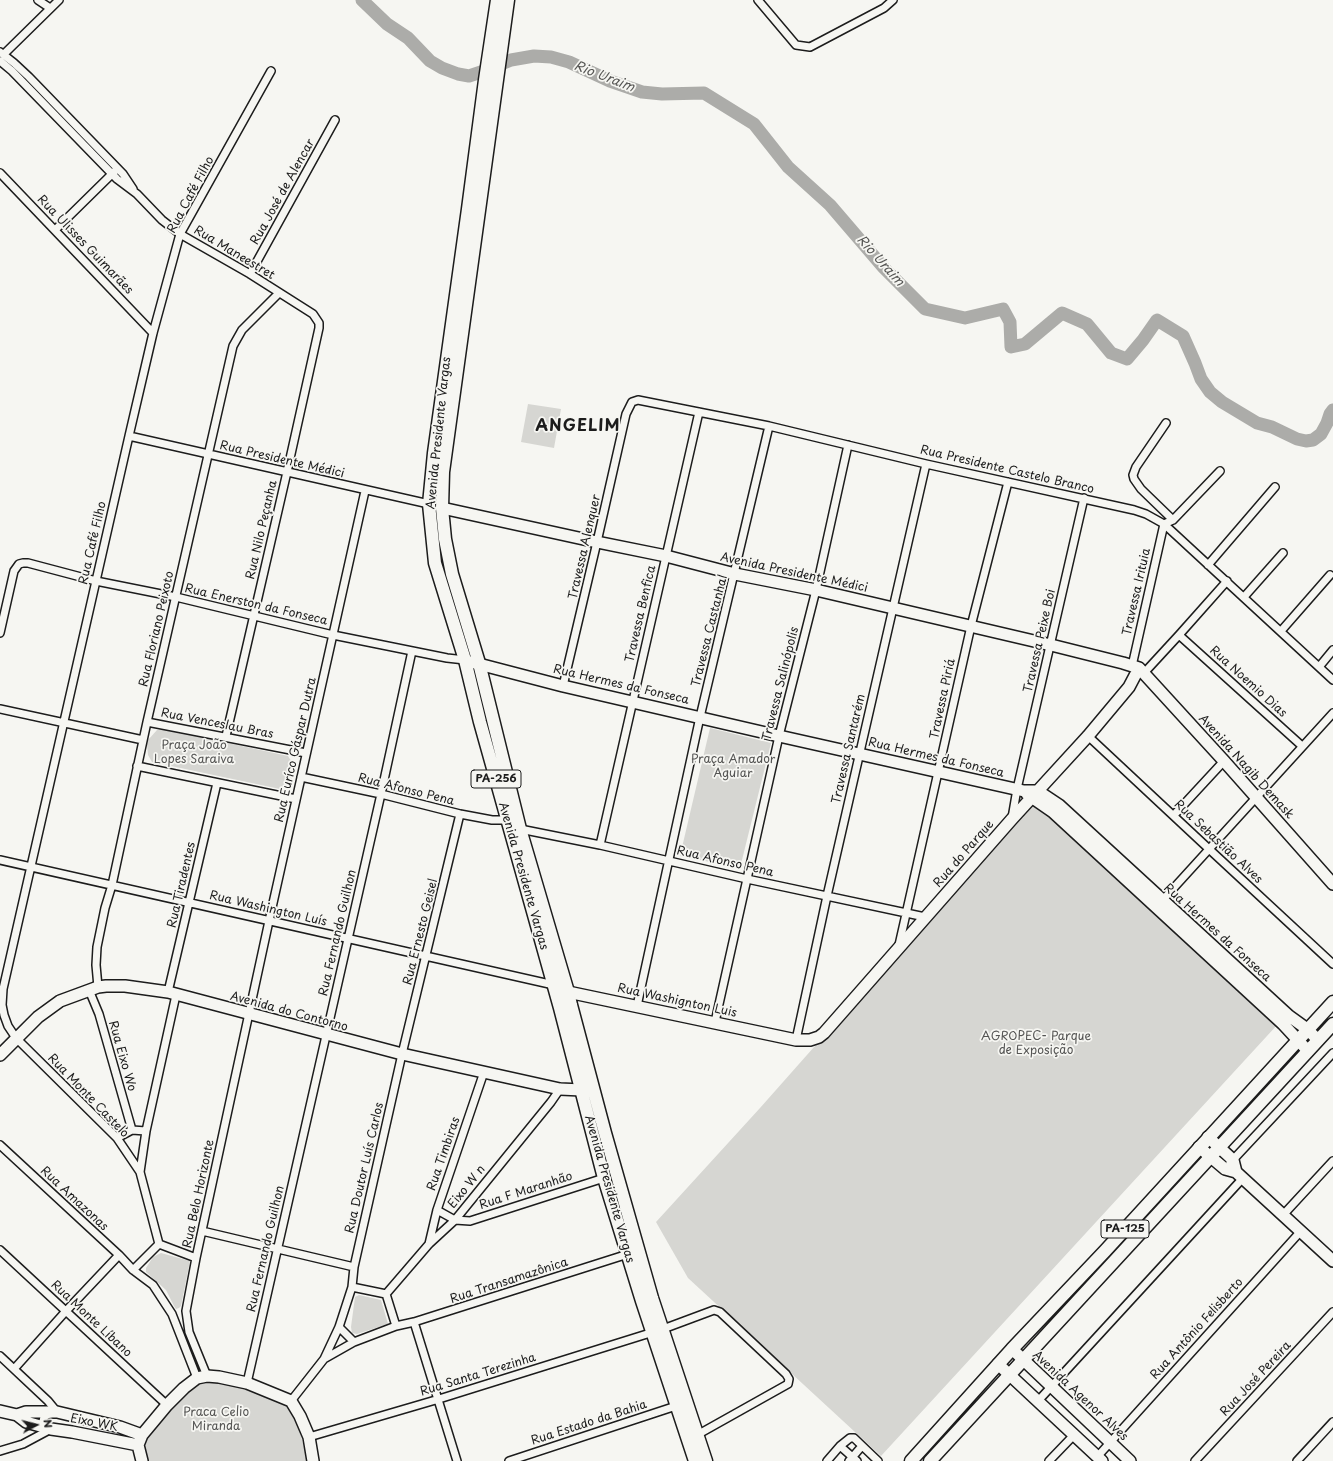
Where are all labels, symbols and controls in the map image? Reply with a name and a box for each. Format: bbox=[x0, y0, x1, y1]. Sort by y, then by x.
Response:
water label: Rio Uraim bbox=[572, 58, 636, 96]
street label: Rua José de Alencar bbox=[248, 137, 318, 247]
street label: Rua Café Filho bbox=[165, 154, 217, 236]
street label: Rua Ulisses Guimarães bbox=[34, 193, 136, 297]
street label: Rua Maneestret bbox=[191, 223, 277, 283]
water label: Rio Uraim bbox=[853, 232, 907, 290]
street label: Avenida Presidente Vargas bbox=[424, 356, 454, 510]
district label: ANGELIM bbox=[536, 417, 620, 437]
street label: Rua Presidente Médici bbox=[218, 439, 346, 481]
street label: Rua Presidente Castelo Branco bbox=[919, 443, 1095, 497]
street label: Rua Nilo Peçanha bbox=[244, 479, 280, 581]
street label: Travessa Alenquer bbox=[566, 493, 604, 601]
street label: Rua Café Filho bbox=[76, 500, 110, 586]
street label: Travessa Irituia bbox=[1120, 547, 1154, 637]
street label: Avenida Presidente Médici bbox=[719, 550, 869, 596]
street label: Travessa Benfica bbox=[623, 564, 659, 664]
street label: Rua Floriano Peixoto bbox=[137, 570, 177, 688]
street label: Travessa Castanhal bbox=[689, 573, 731, 689]
street label: Rua Enerston da Fonseca bbox=[183, 582, 329, 628]
street label: Travessa Peixe Boi bbox=[1021, 588, 1059, 694]
street label: Travessa Salinópolis bbox=[760, 625, 802, 743]
street label: Rua Noemio Dias bbox=[1206, 644, 1290, 720]
street label: Travessa Piriá bbox=[927, 657, 959, 741]
street label: Rua Hermes da Fonseca bbox=[552, 662, 690, 708]
street label: Rua Euríco Gáspar Dutra bbox=[272, 676, 320, 824]
street label: Travessa Santarém bbox=[829, 693, 869, 805]
street label: Rua Venceslau Bras bbox=[159, 706, 275, 742]
street label: Avenida Nagib Demask bbox=[1195, 712, 1297, 822]
street label: Rua Hermes da Fonseca bbox=[867, 735, 1005, 781]
park label: Praça João Lopes Saraiva bbox=[154, 739, 234, 767]
park label: Praça Amador Aguiar bbox=[691, 753, 775, 781]
road number: PA-256 bbox=[471, 770, 521, 788]
street label: Rua Afonso Pena bbox=[356, 771, 456, 809]
street label: Rua Sebastião Alves bbox=[1171, 797, 1265, 887]
street label: Avenida Presidente Vargas bbox=[495, 800, 551, 952]
street label: Rua do Parque bbox=[931, 817, 997, 891]
street label: Rua Tiradentes bbox=[165, 841, 199, 929]
street label: Rua Afonso Pena bbox=[675, 844, 775, 880]
street label: Rua Fernando Guilhon bbox=[316, 868, 360, 998]
street label: Rua Ernesto Geisel bbox=[401, 877, 441, 987]
street label: Rua Hermes da Fonseca bbox=[1160, 881, 1274, 985]
street label: Rua Washington Luís bbox=[208, 888, 328, 930]
street label: Rua Washignton Luis bbox=[616, 981, 738, 1021]
street label: Avenida do Contorno bbox=[229, 989, 349, 1035]
street label: Rua Eixo Wo bbox=[105, 1019, 139, 1093]
park label: AGROPEC- Parque de Exposição bbox=[981, 1030, 1091, 1058]
street label: Rua Monte Castelo bbox=[44, 1051, 132, 1141]
street label: Rua Doutor Luís Carlos bbox=[343, 1101, 387, 1235]
street label: Avenida Presidente Vargas bbox=[581, 1113, 637, 1265]
street label: Rua Timbiras bbox=[425, 1115, 463, 1193]
street label: Rua Belo Horizonte bbox=[180, 1138, 218, 1250]
street label: Eixo W n bbox=[445, 1163, 489, 1211]
street label: Rua Amazonas bbox=[37, 1164, 111, 1234]
street label: Rua F Maranhão bbox=[478, 1169, 574, 1213]
street label: Rua Fernando Guilhon bbox=[244, 1184, 288, 1314]
road number: PA-125 bbox=[1101, 1220, 1149, 1238]
street label: Rua Transamazônica bbox=[448, 1255, 570, 1307]
street label: Rua Antônio Felisberto bbox=[1148, 1275, 1246, 1383]
street label: Rua Monte Líbano bbox=[47, 1278, 135, 1360]
street label: Rua José Pereira bbox=[1218, 1339, 1294, 1419]
street label: Avenida Agenor Alves bbox=[1029, 1348, 1131, 1444]
street label: Rua Santa Terezinha bbox=[418, 1351, 538, 1399]
street label: Rua Estado da Bahia bbox=[529, 1397, 649, 1449]
north arrow bbox=[16, 1405, 56, 1445]
park label: Praca Celio Miranda bbox=[183, 1406, 249, 1434]
street label: Eixo WK bbox=[69, 1411, 119, 1435]
text: N bbox=[39, 1418, 57, 1429]

